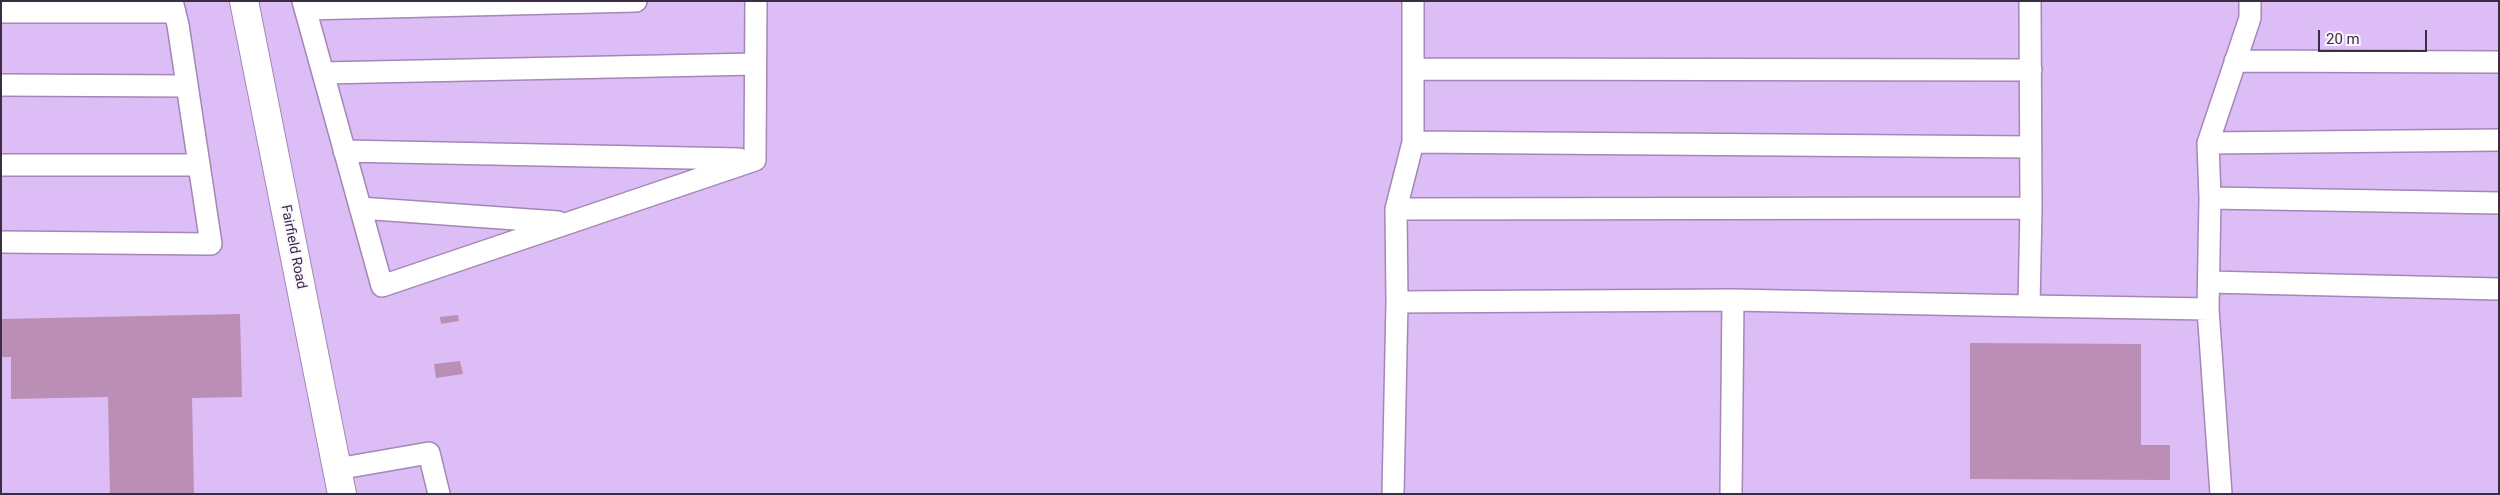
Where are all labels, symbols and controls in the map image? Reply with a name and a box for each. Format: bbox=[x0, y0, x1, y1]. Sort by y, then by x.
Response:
scale bar bbox=[2320, 20, 2429, 52]
text: 20 m bbox=[2326, 30, 2360, 48]
street label: Fairfield Road bbox=[277, 204, 309, 290]

